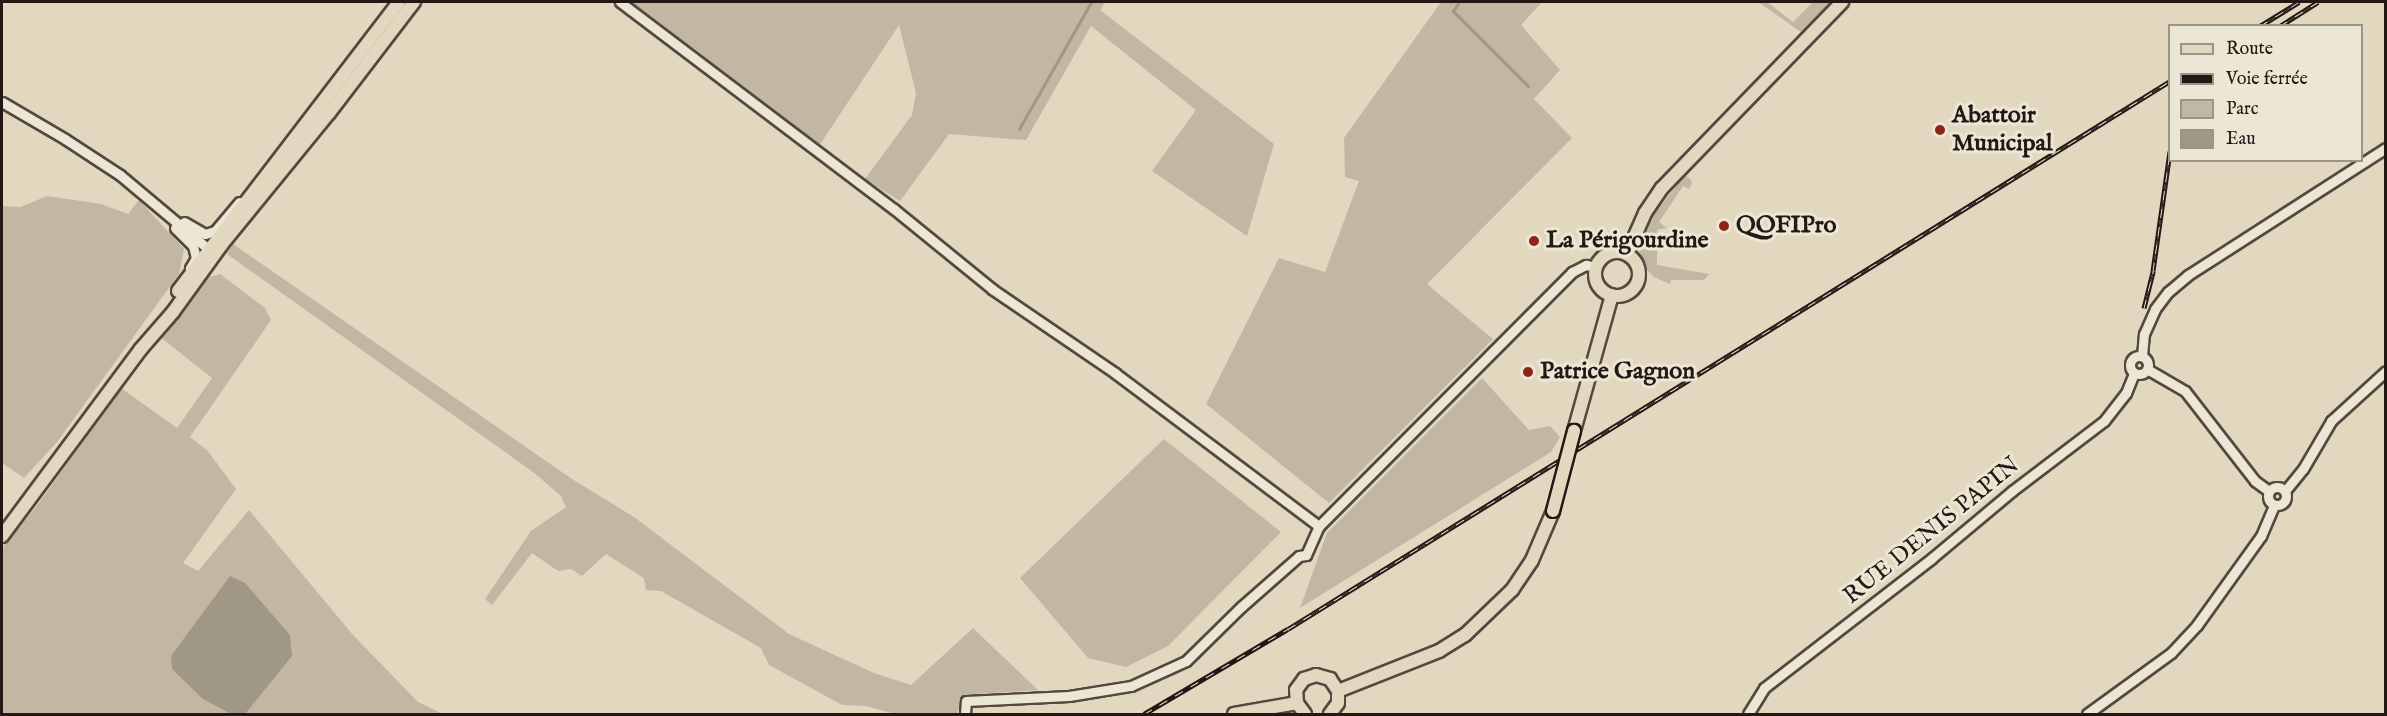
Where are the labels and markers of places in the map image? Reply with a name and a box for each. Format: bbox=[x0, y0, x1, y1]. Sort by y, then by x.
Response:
place label: Abattoir Municipal bbox=[1952, 102, 2052, 158]
marker: Abattoir Municipal bbox=[1933, 123, 1947, 137]
place label: QOFIPro bbox=[1736, 212, 1836, 240]
marker: QOFIPro bbox=[1717, 219, 1731, 233]
place label: La Périgourdine bbox=[1546, 227, 1709, 255]
marker: La Périgourdine bbox=[1527, 234, 1541, 248]
place label: Patrice Gagnon bbox=[1540, 358, 1695, 386]
marker: Patrice Gagnon bbox=[1521, 365, 1535, 379]

